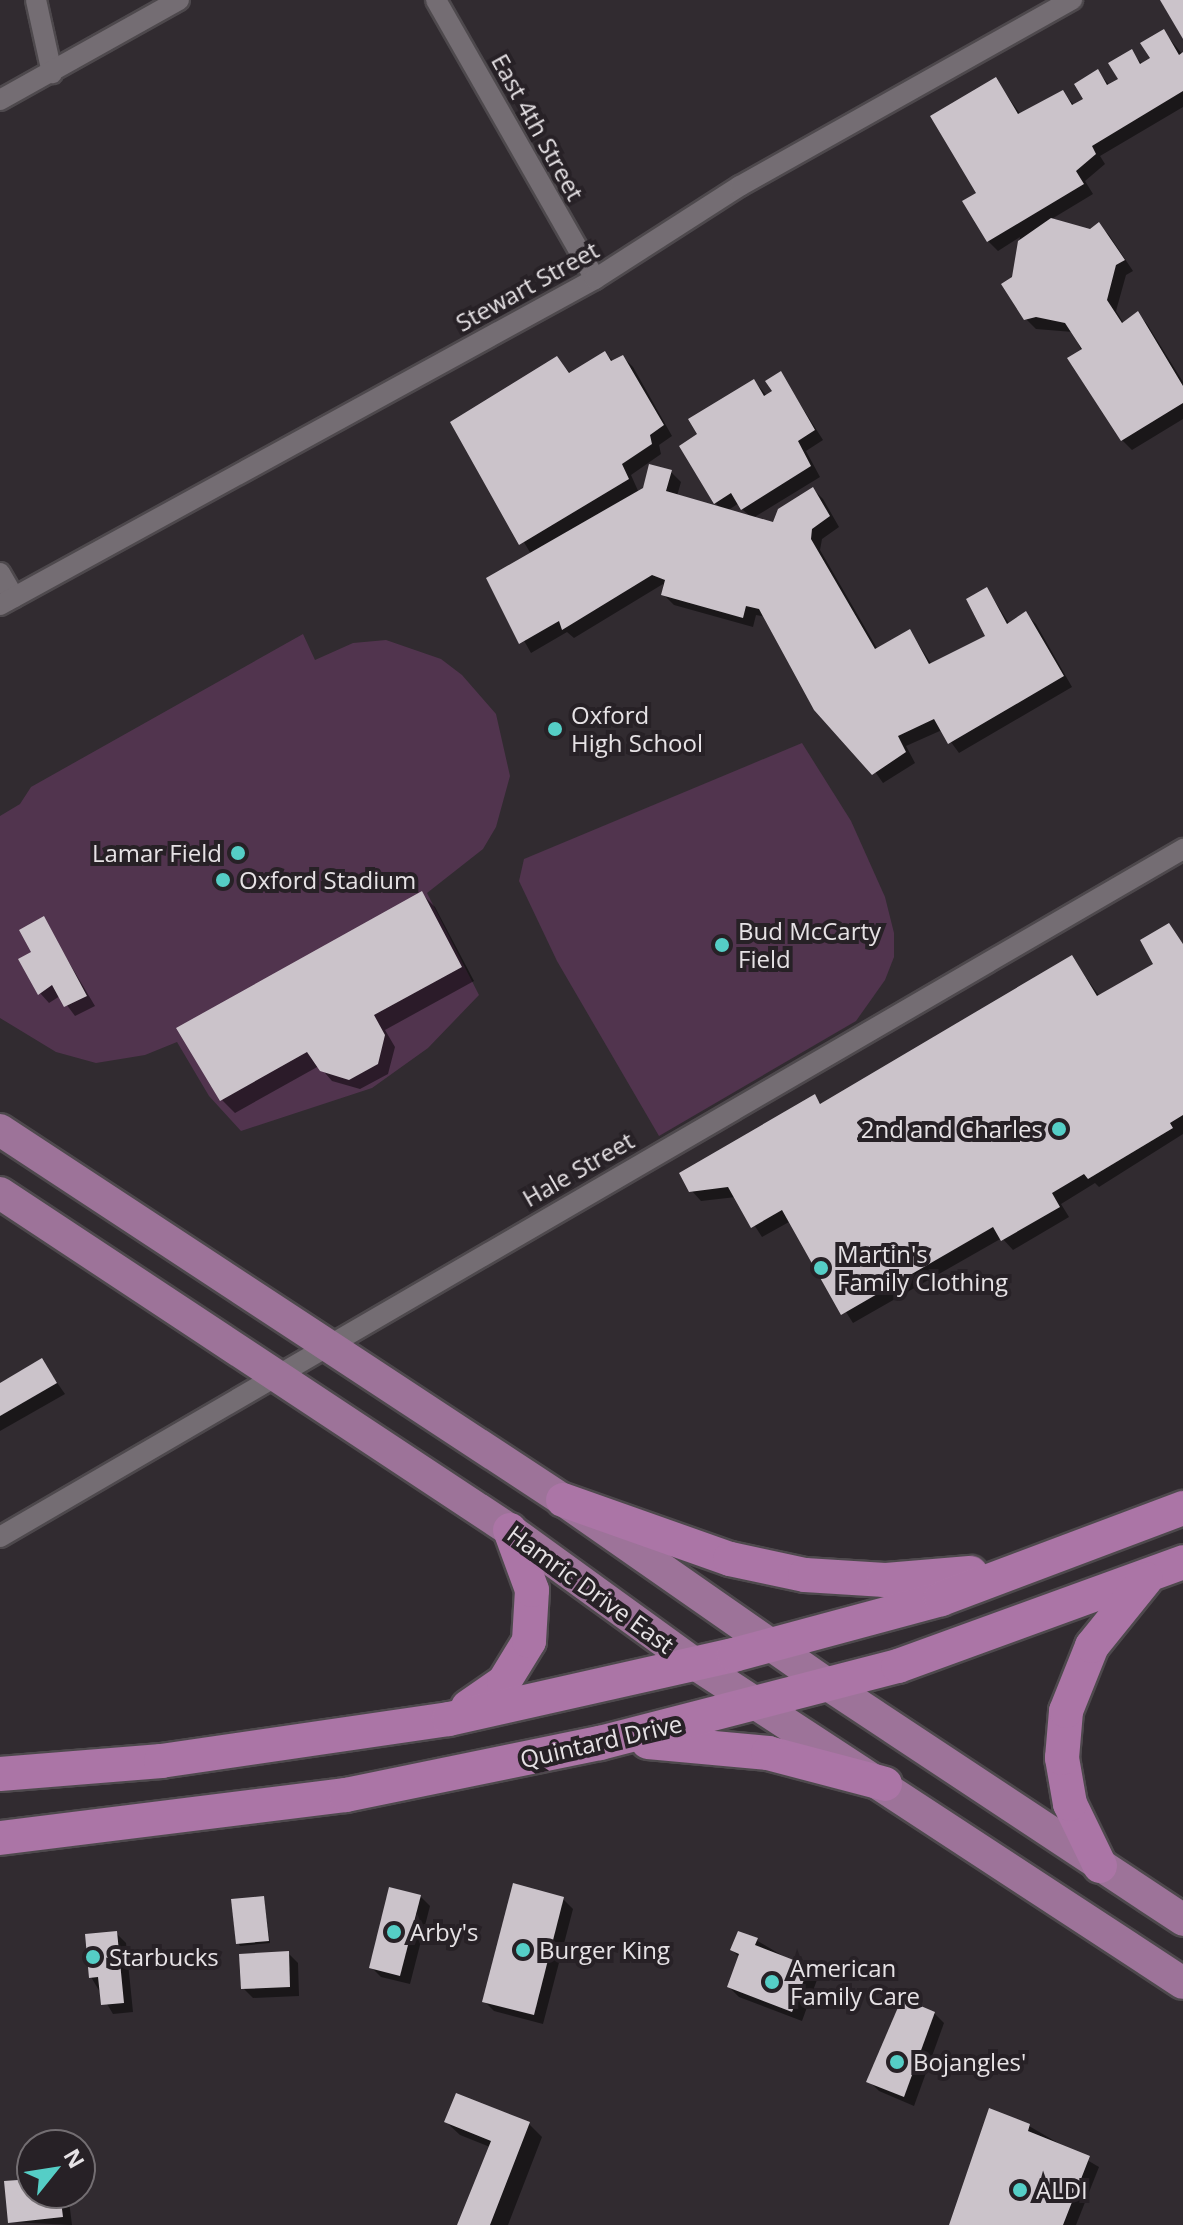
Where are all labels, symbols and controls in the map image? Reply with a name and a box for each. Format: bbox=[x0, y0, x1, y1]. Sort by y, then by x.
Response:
street label: East 4th Street bbox=[486, 49, 590, 205]
street label: Stewart Street bbox=[451, 235, 603, 337]
place label: Oxford High School bbox=[571, 701, 703, 757]
marker: Oxford High School bbox=[546, 720, 564, 738]
place label: Lamar Field bbox=[92, 839, 222, 867]
marker: Lamar Field bbox=[229, 844, 247, 862]
place label: Oxford Stadium bbox=[239, 866, 416, 894]
marker: Oxford Stadium bbox=[214, 871, 232, 889]
place label: Bud McCarty Field bbox=[738, 917, 881, 973]
marker: Bud McCarty Field bbox=[713, 936, 731, 954]
place label: 2nd and Charles bbox=[861, 1115, 1043, 1143]
marker: 2nd and Charles bbox=[1050, 1120, 1068, 1138]
street label: Hale Street bbox=[517, 1126, 639, 1212]
place label: Martin's Family Clothing bbox=[837, 1240, 1008, 1296]
marker: Martin's Family Clothing bbox=[812, 1259, 830, 1277]
street label: Hamric Drive East bbox=[502, 1519, 680, 1659]
street label: Quintard Drive bbox=[517, 1708, 685, 1774]
place label: Arby's bbox=[410, 1918, 478, 1946]
marker: Arby's bbox=[385, 1923, 403, 1941]
place label: Burger King bbox=[539, 1936, 670, 1964]
marker: Burger King bbox=[514, 1941, 532, 1959]
place label: Starbucks bbox=[109, 1943, 219, 1971]
marker: Starbucks bbox=[84, 1948, 102, 1966]
place label: American Family Care bbox=[790, 1954, 920, 2010]
marker: American Family Care bbox=[761, 1971, 783, 1993]
place label: Bojangles' bbox=[913, 2048, 1026, 2076]
marker: Bojangles' bbox=[888, 2053, 906, 2071]
north arrow bbox=[16, 2129, 96, 2209]
text: N bbox=[58, 2143, 93, 2173]
place label: ALDI bbox=[1036, 2176, 1088, 2204]
marker: ALDI bbox=[1011, 2181, 1029, 2199]

